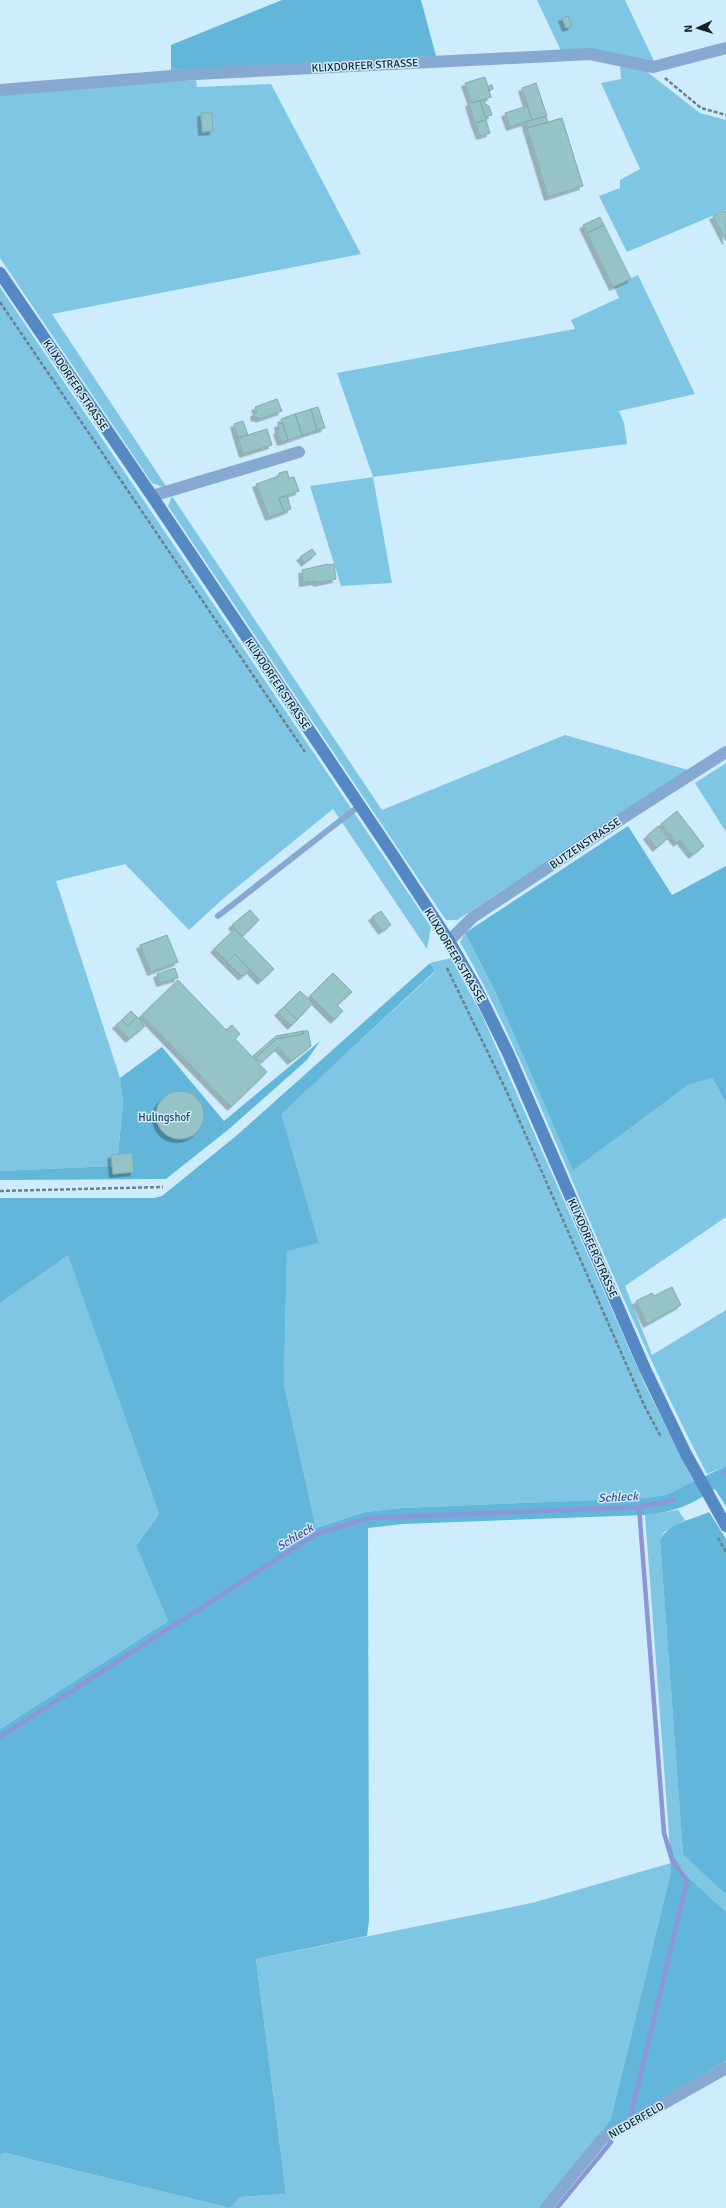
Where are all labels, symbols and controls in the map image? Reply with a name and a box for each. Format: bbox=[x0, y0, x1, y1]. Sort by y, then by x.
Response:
north arrow bbox=[678, 8, 718, 48]
text: N bbox=[682, 24, 695, 33]
street label: KLIXDORFER STRASSE bbox=[311, 56, 419, 75]
street label: KLIXDORFER STRASSE bbox=[40, 337, 111, 433]
street label: KLIXDORFER STRASSE bbox=[242, 636, 313, 732]
street label: BUTZENSTRASSE bbox=[548, 815, 623, 872]
street label: KLIXDORFER STRASSE bbox=[421, 906, 488, 1004]
park label: Hulingshof bbox=[138, 1111, 191, 1124]
street label: KLIXDORFER STRASSE bbox=[565, 1197, 620, 1300]
water label: Schleck bbox=[598, 1489, 639, 1506]
water label: Schleck bbox=[274, 1520, 317, 1554]
street label: NIEDERFELD bbox=[606, 2099, 666, 2141]

